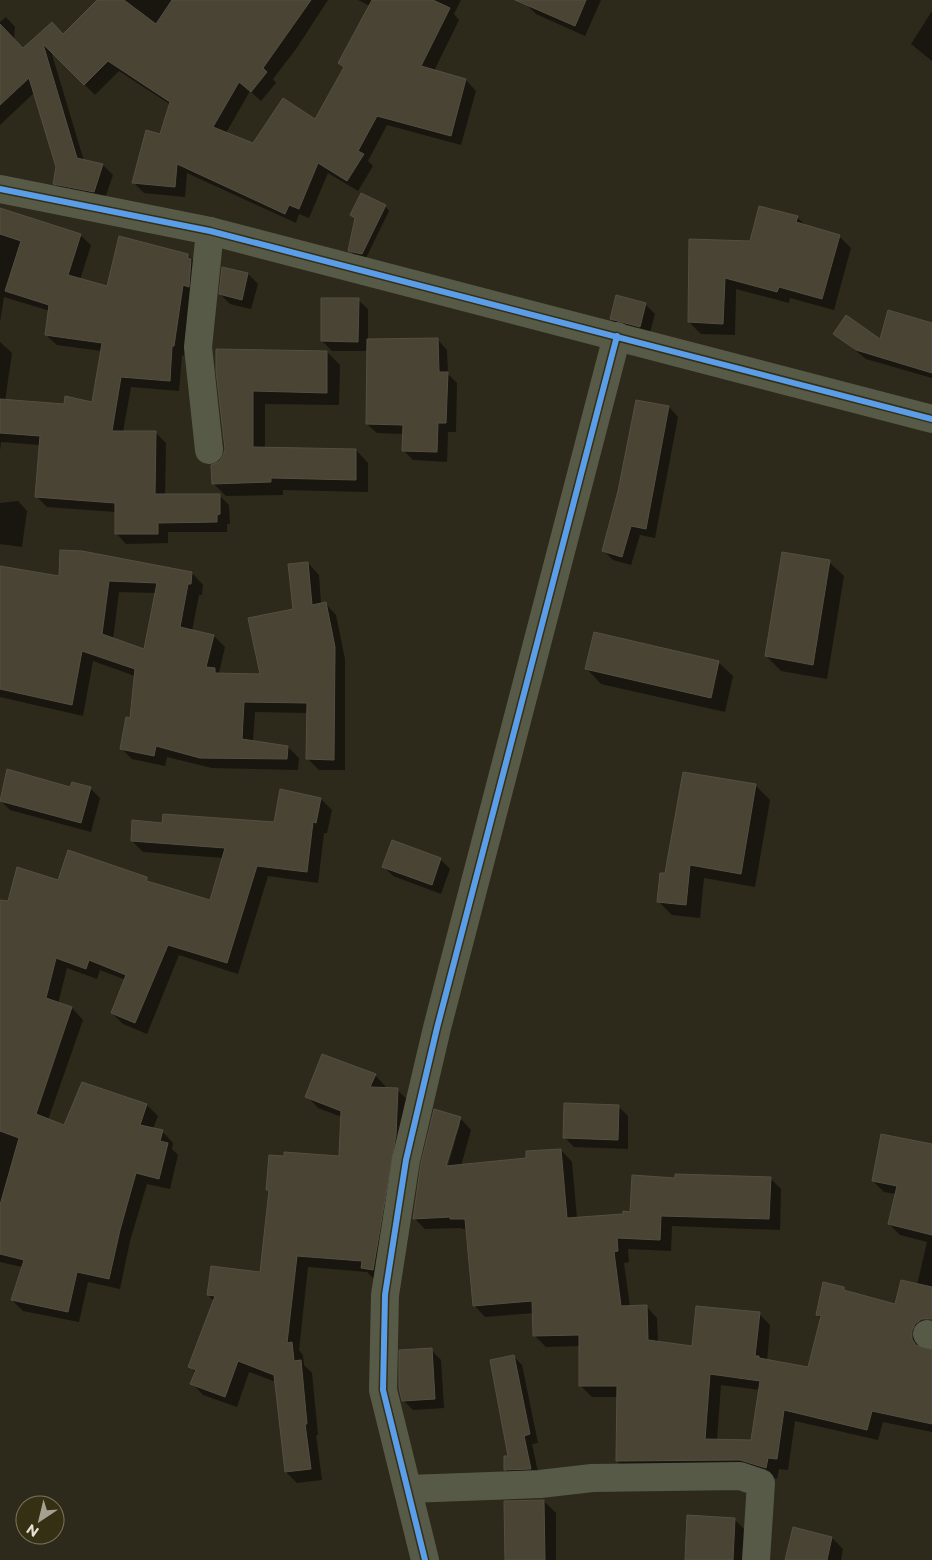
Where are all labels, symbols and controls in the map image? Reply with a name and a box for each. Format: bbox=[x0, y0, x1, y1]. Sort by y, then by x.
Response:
north arrow bbox=[15, 1495, 65, 1545]
text: N bbox=[23, 1520, 42, 1541]

